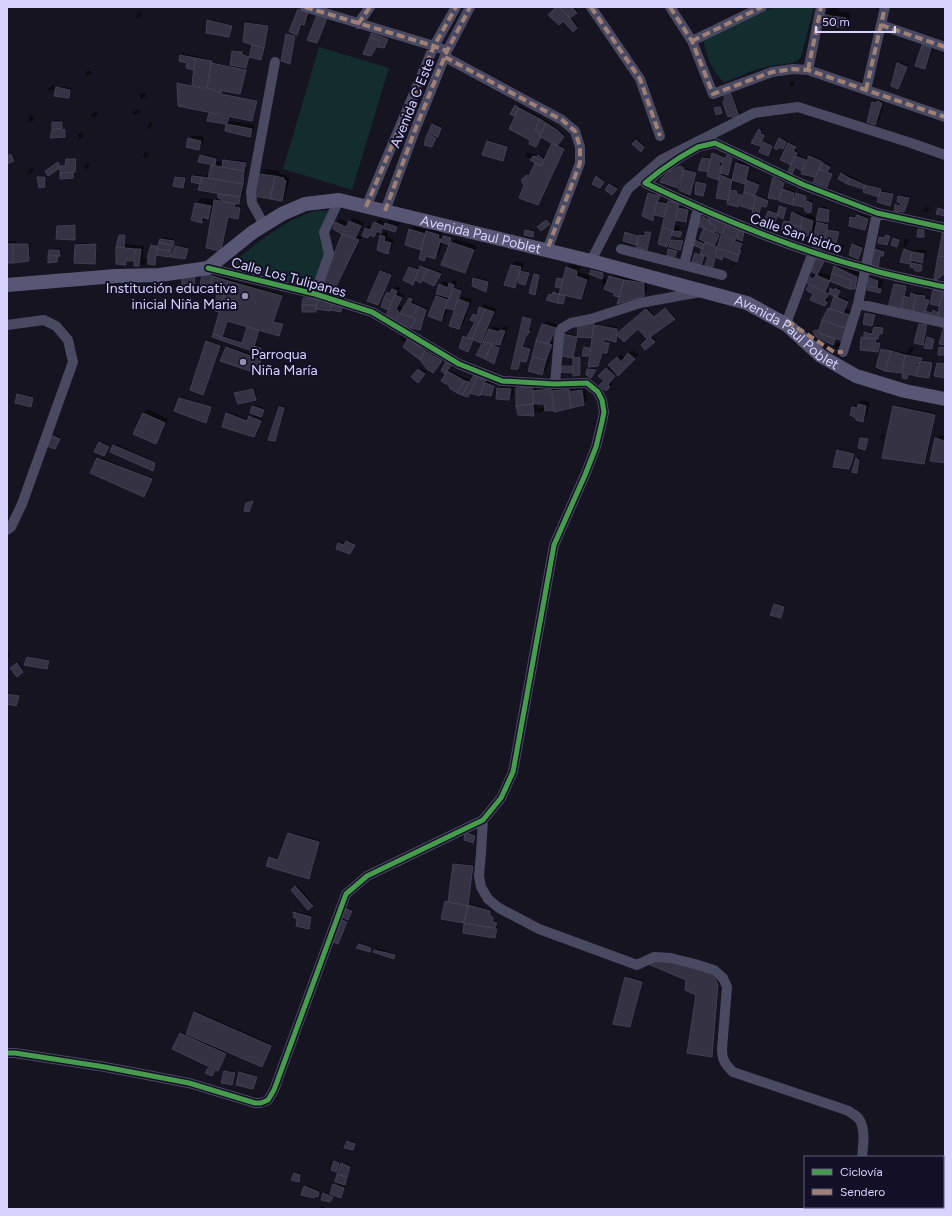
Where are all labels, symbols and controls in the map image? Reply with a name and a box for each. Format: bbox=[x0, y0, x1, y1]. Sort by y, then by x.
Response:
scale bar bbox=[816, 8, 895, 34]
text: 50 m bbox=[822, 15, 850, 29]
street label: Avenida C Este bbox=[387, 56, 438, 151]
street label: Calle San Isidro bbox=[748, 210, 844, 257]
street label: Avenida Paul Poblet bbox=[419, 212, 543, 258]
street label: Calle Los Tulipanes bbox=[229, 254, 348, 301]
place label: Institución educativa inicial Niña Maria bbox=[106, 280, 237, 313]
marker: Institución educativa inicial Niña Maria bbox=[240, 291, 250, 301]
street label: Avenida Paul Poblet bbox=[732, 292, 842, 373]
place label: Parroqua Niña María bbox=[251, 346, 318, 379]
marker: Parroqua Niña María bbox=[238, 357, 248, 367]
legend bbox=[804, 1156, 944, 1208]
text: Ciclovía bbox=[840, 1165, 883, 1179]
text: Sendero bbox=[840, 1185, 885, 1199]

